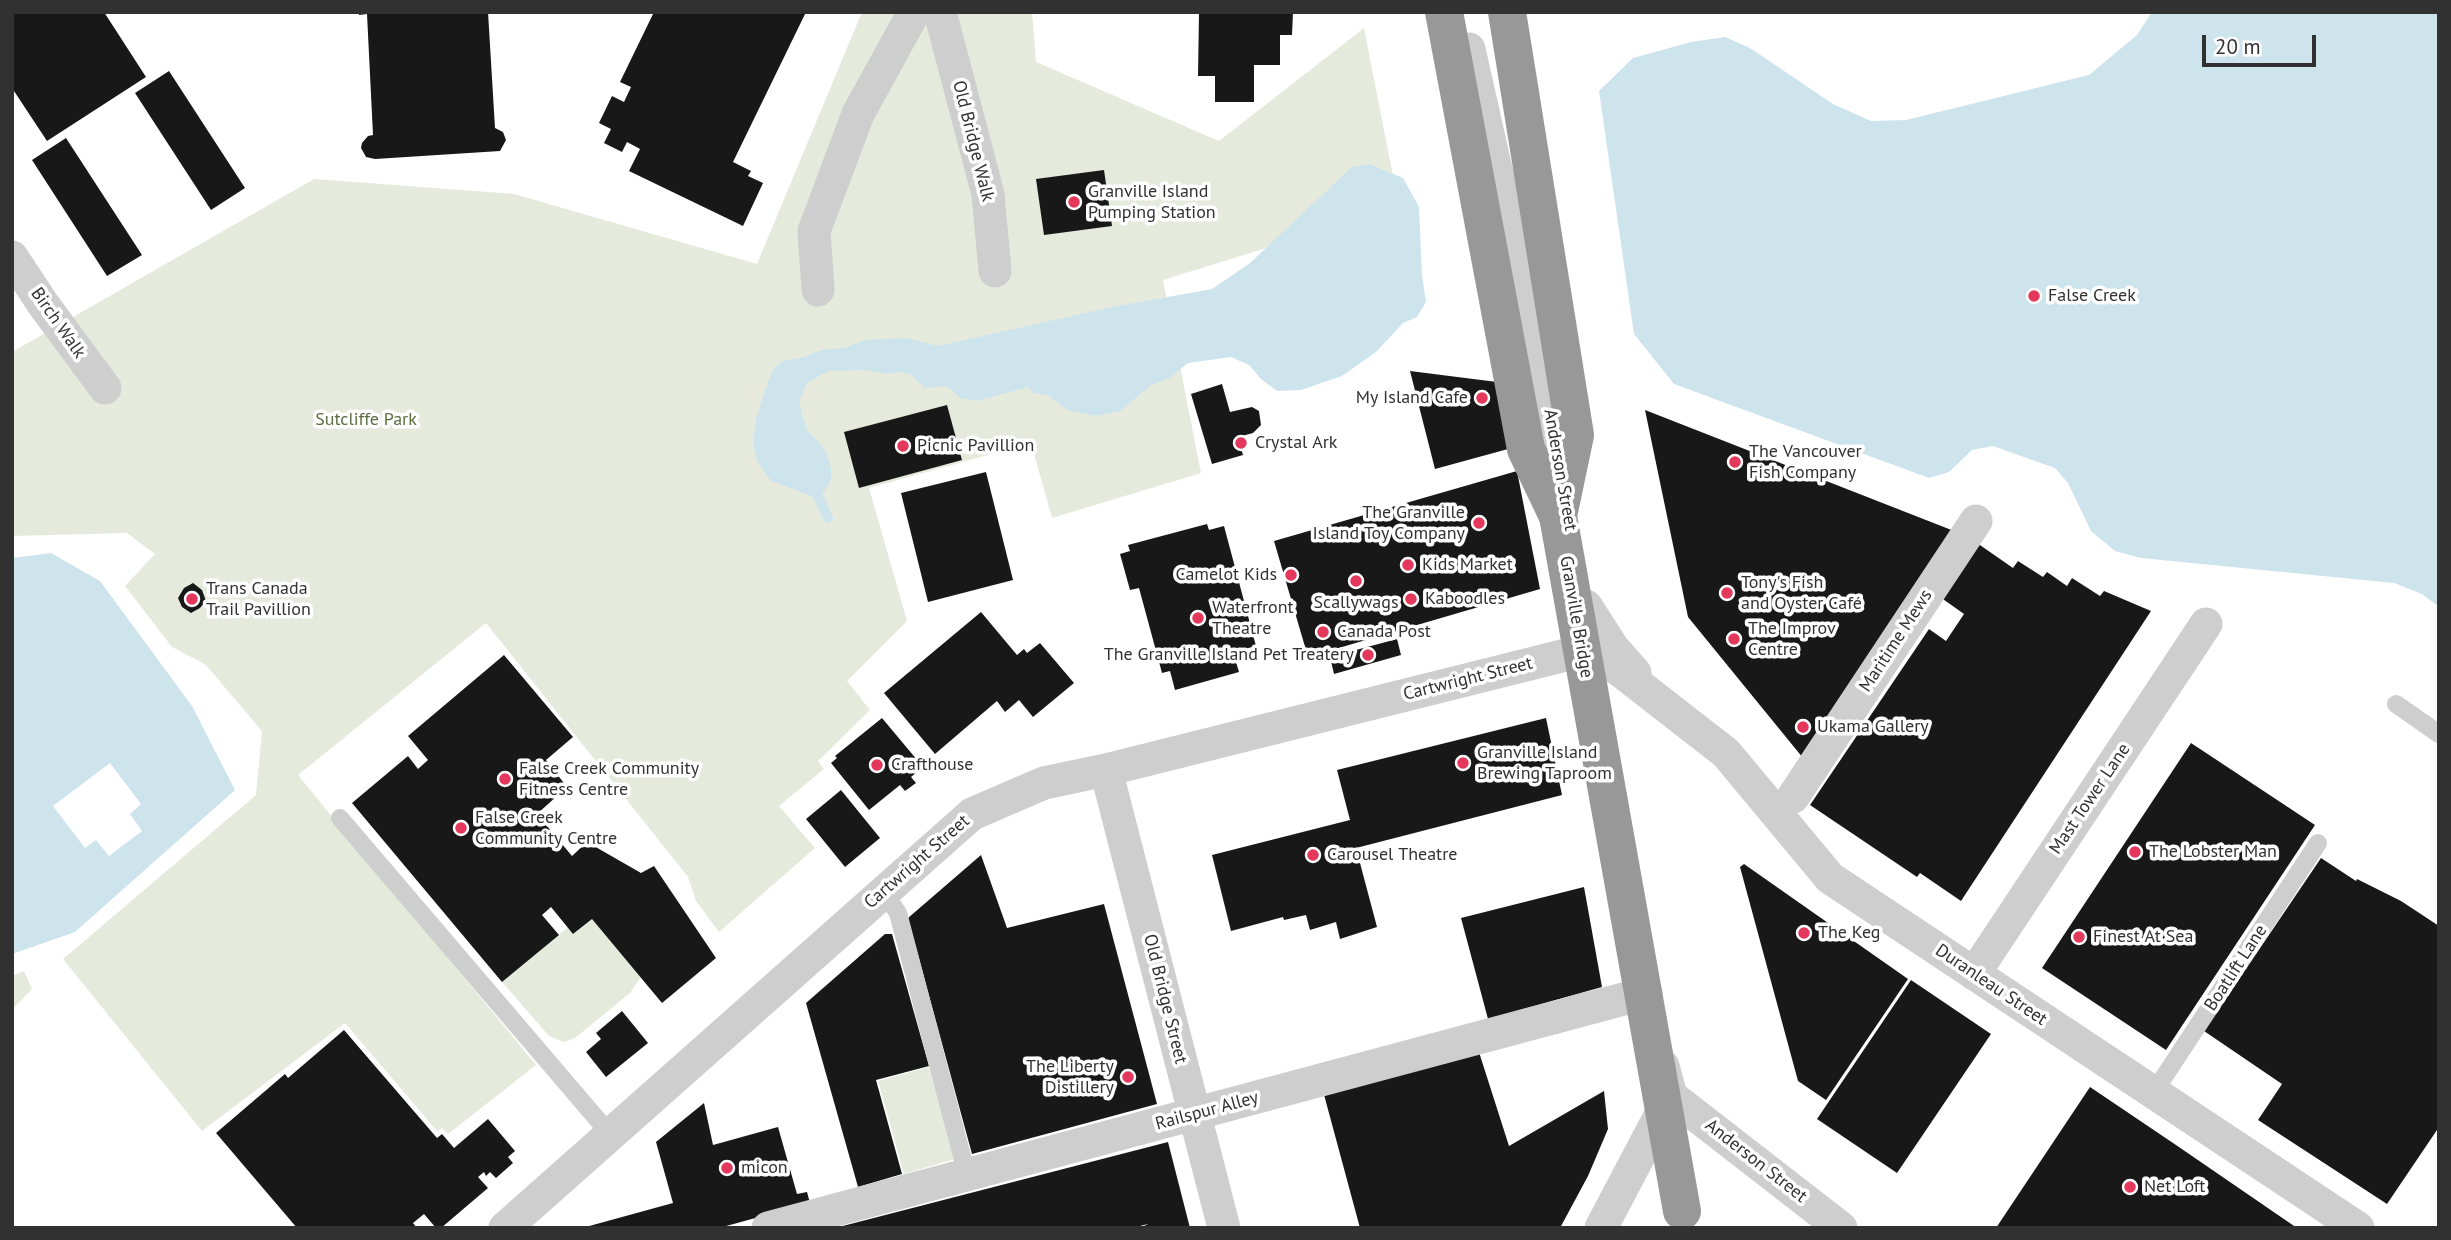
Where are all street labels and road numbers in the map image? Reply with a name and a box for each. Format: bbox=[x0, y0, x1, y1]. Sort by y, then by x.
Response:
street label: Old Bridge Walk bbox=[948, 78, 998, 204]
street label: Birch Walk bbox=[26, 284, 90, 362]
street label: Anderson Street bbox=[1539, 407, 1581, 533]
street label: Granville Bridge bbox=[1555, 554, 1597, 680]
street label: Maritime Mews bbox=[1855, 586, 1937, 696]
street label: Cartwright Street bbox=[1401, 653, 1535, 705]
street label: Mast Tower Lane bbox=[2045, 740, 2135, 858]
street label: Cartwright Street bbox=[860, 810, 974, 914]
street label: Boatlift Lane bbox=[2200, 921, 2272, 1015]
street label: Old Bridge Street bbox=[1138, 932, 1192, 1066]
street label: Duranleau Street bbox=[1931, 940, 2051, 1030]
street label: Railspur Alley bbox=[1153, 1087, 1261, 1135]
street label: Anderson Street bbox=[1701, 1115, 1811, 1207]

